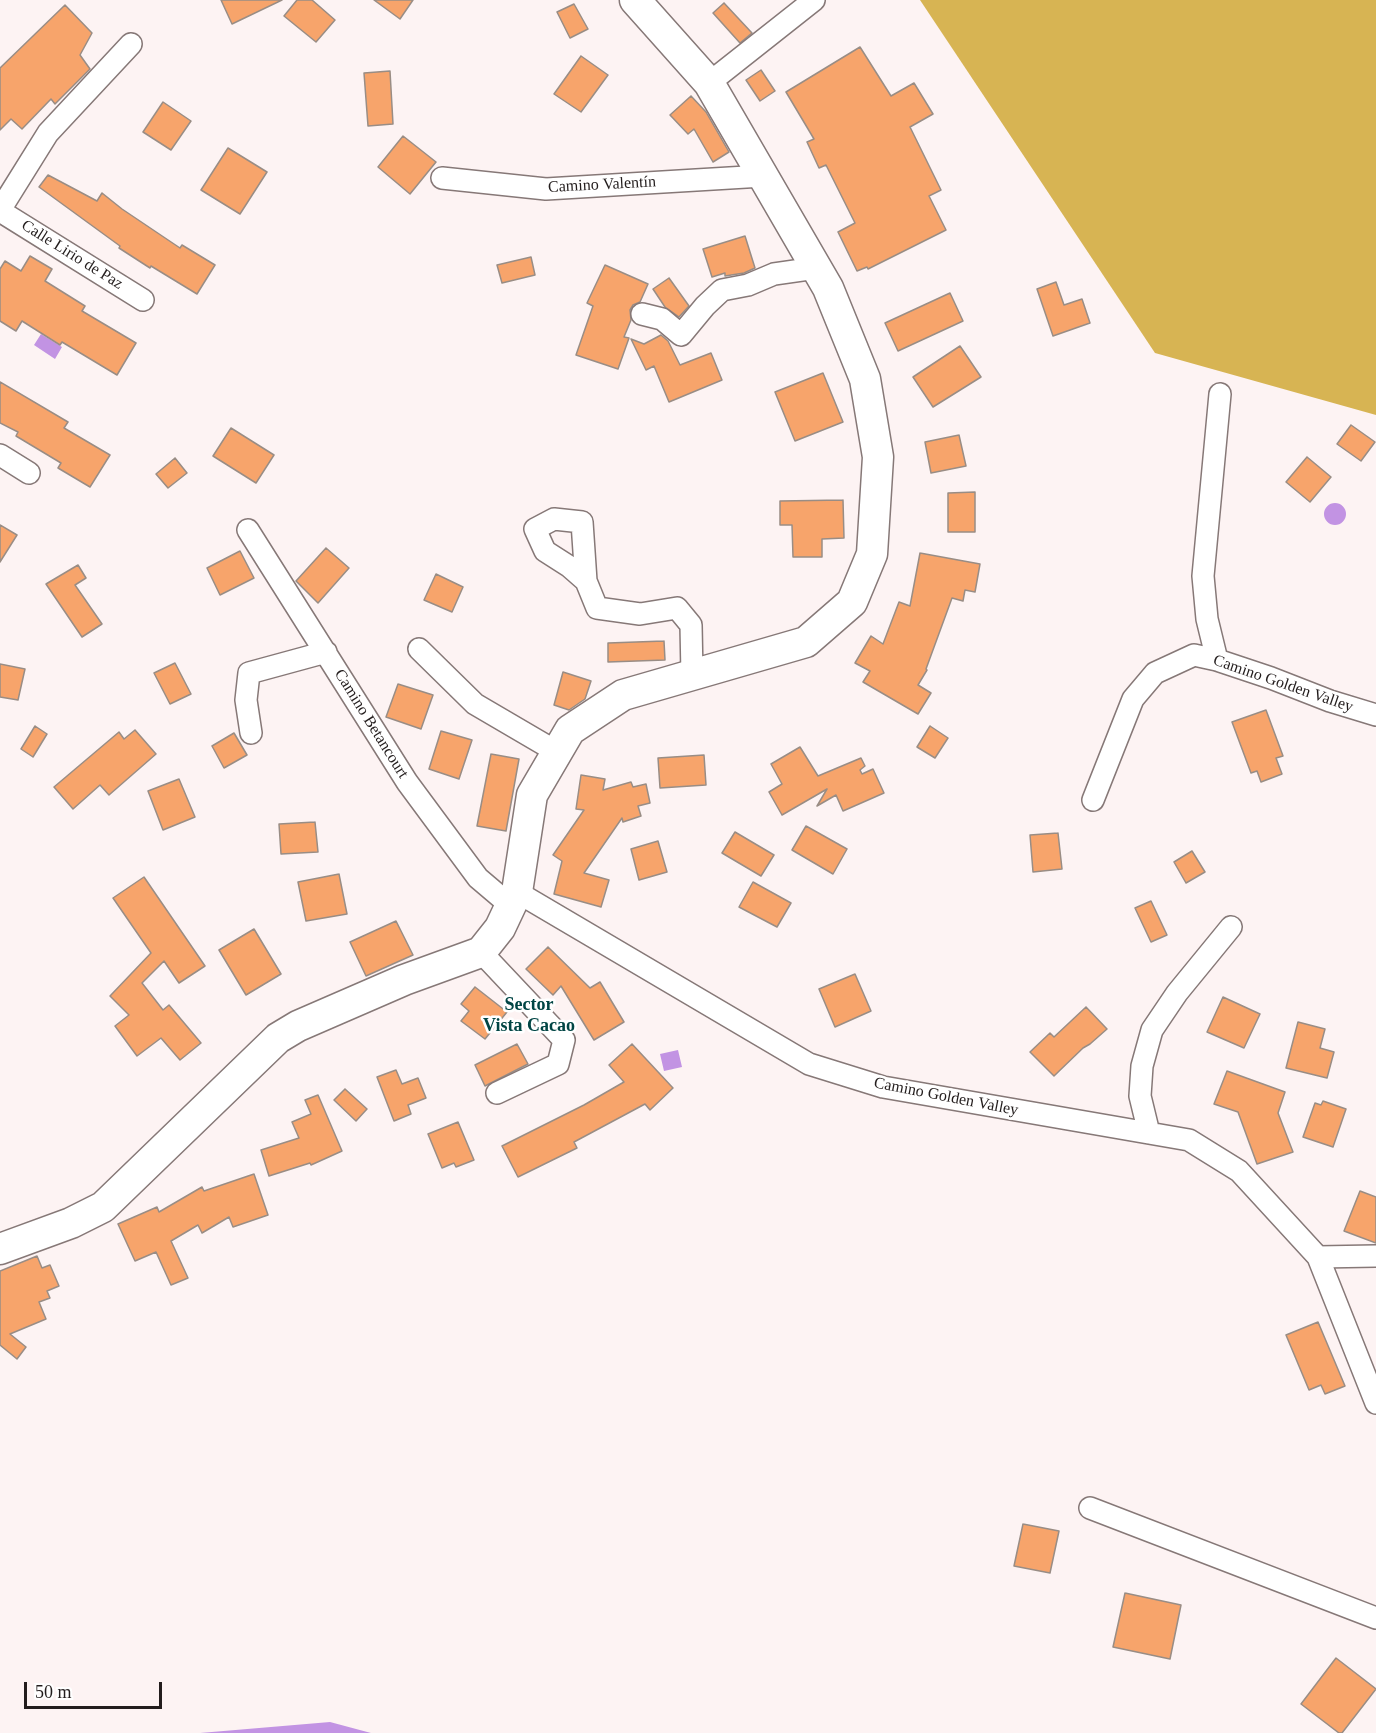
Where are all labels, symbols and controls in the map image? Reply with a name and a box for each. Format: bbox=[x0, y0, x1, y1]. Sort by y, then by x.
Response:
street label: Camino Valentín bbox=[548, 173, 656, 197]
street label: Calle Lirio de Paz bbox=[18, 216, 126, 294]
street label: Camino Golden Valley bbox=[1211, 651, 1355, 717]
street label: Camino Betancourt bbox=[330, 666, 412, 782]
district label: Sector Vista Cacao bbox=[483, 994, 575, 1036]
street label: Camino Golden Valley bbox=[872, 1074, 1020, 1120]
scale bar bbox=[27, 1670, 165, 1708]
text: 50 m bbox=[35, 1682, 72, 1702]

